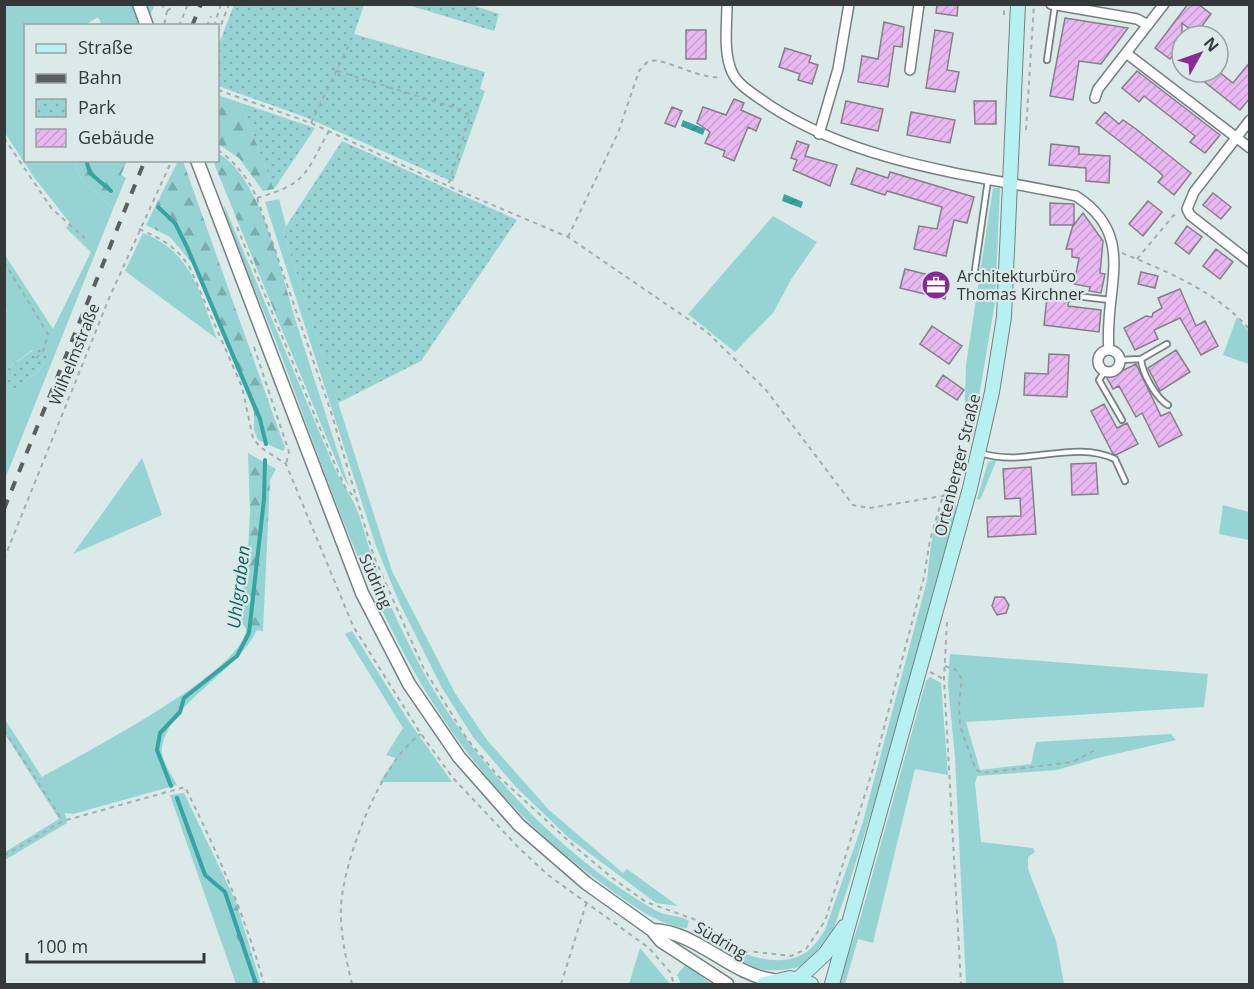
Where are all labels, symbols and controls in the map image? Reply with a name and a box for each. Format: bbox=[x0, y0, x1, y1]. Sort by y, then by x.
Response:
legend bbox=[24, 24, 219, 162]
north arrow bbox=[1170, 24, 1230, 84]
text: N bbox=[1199, 32, 1224, 56]
text: Straße bbox=[78, 35, 133, 59]
text: Bahn bbox=[78, 65, 122, 89]
text: Park bbox=[78, 95, 116, 119]
text: Gebäude bbox=[78, 125, 154, 149]
place label: Architekturbüro Thomas Kirchner bbox=[957, 265, 1084, 305]
office icon: Architekturbüro Thomas Kirchner bbox=[920, 269, 952, 301]
street label: Wilhelmstraße bbox=[44, 300, 104, 408]
street label: Ortenberger Straße bbox=[929, 391, 985, 539]
water label: Uhlgraben bbox=[221, 544, 255, 630]
street label: Südring bbox=[354, 550, 398, 612]
street label: Südring bbox=[691, 916, 752, 964]
scale bar bbox=[27, 926, 204, 964]
text: 100 m bbox=[36, 934, 88, 958]

